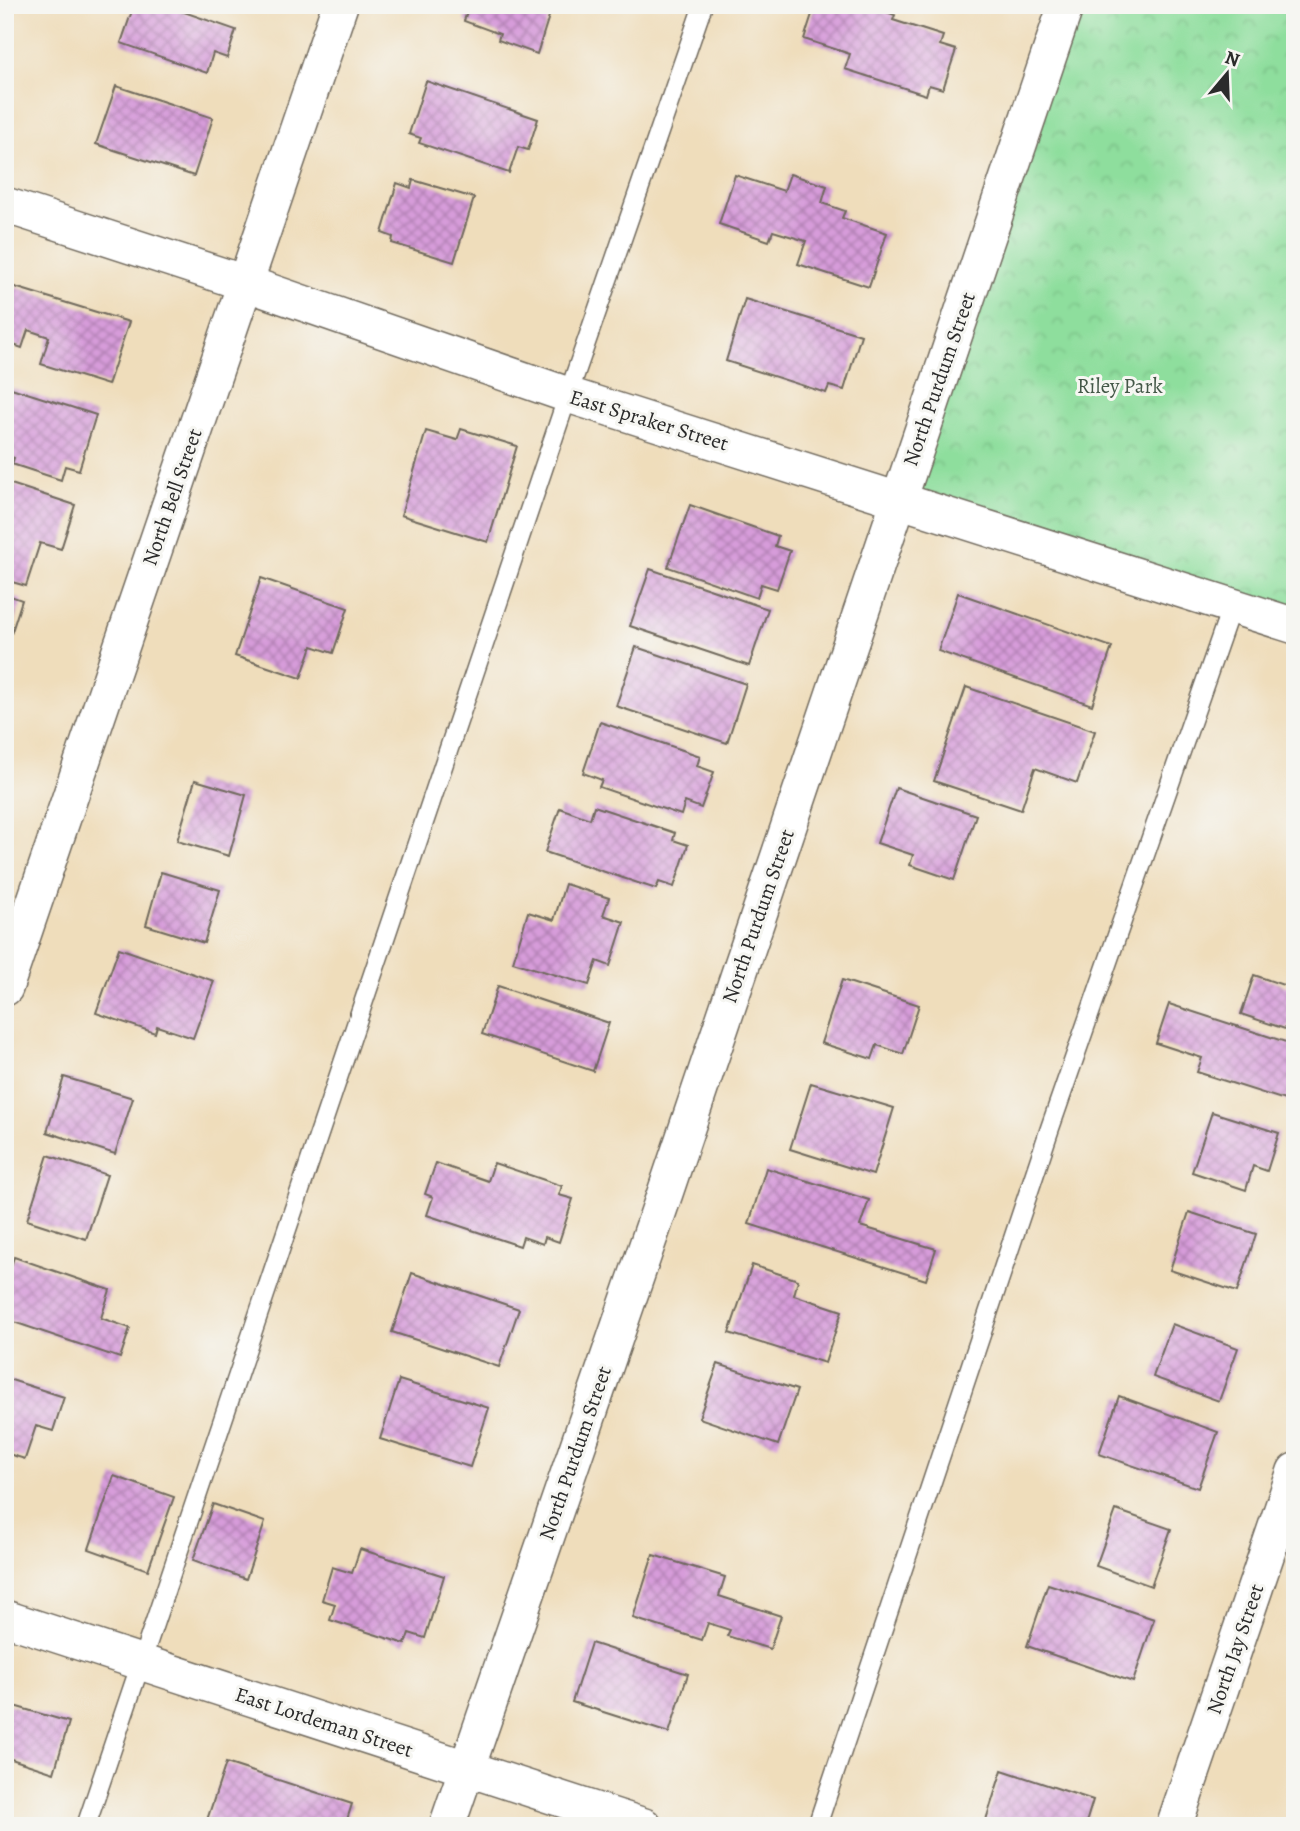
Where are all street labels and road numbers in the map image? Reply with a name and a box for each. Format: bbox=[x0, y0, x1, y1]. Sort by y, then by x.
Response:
street label: North Purdum Street bbox=[896, 288, 982, 470]
street label: East Spraker Street bbox=[566, 383, 732, 457]
street label: North Bell Street bbox=[135, 425, 209, 569]
street label: North Purdum Street bbox=[715, 825, 801, 1007]
street label: North Purdum Street bbox=[532, 1362, 618, 1544]
street label: North Jay Street bbox=[1200, 1580, 1270, 1718]
street label: East Lordeman Street bbox=[231, 1680, 417, 1764]

